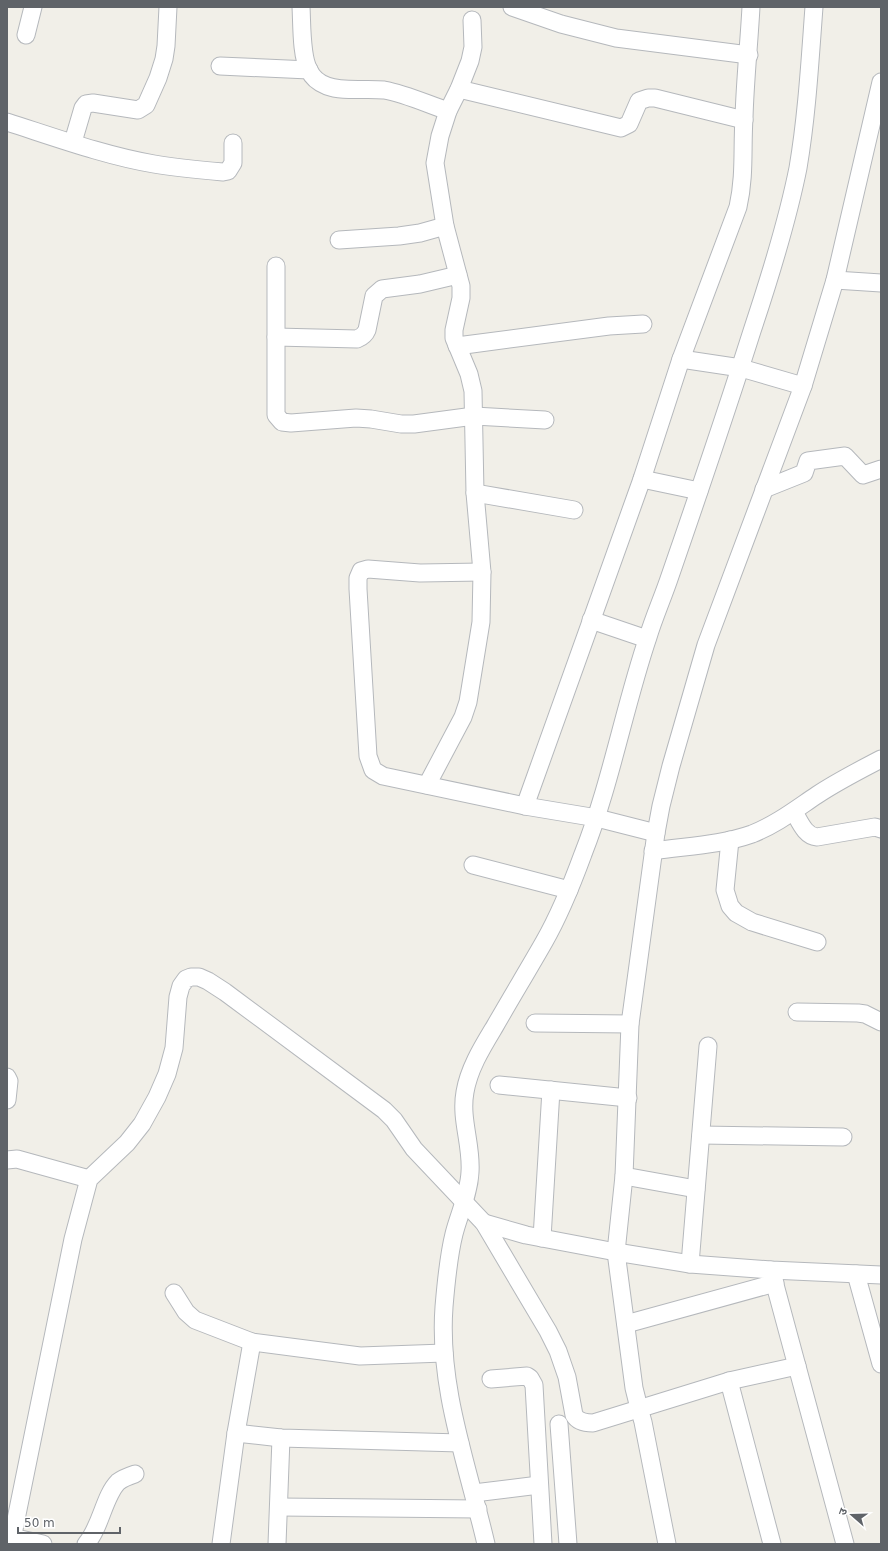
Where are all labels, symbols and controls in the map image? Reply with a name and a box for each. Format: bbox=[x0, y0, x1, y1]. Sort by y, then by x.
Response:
north arrow bbox=[832, 1495, 872, 1535]
text: उ bbox=[836, 1506, 850, 1517]
scale bar bbox=[18, 1509, 120, 1535]
text: 50 m bbox=[24, 1516, 55, 1530]

